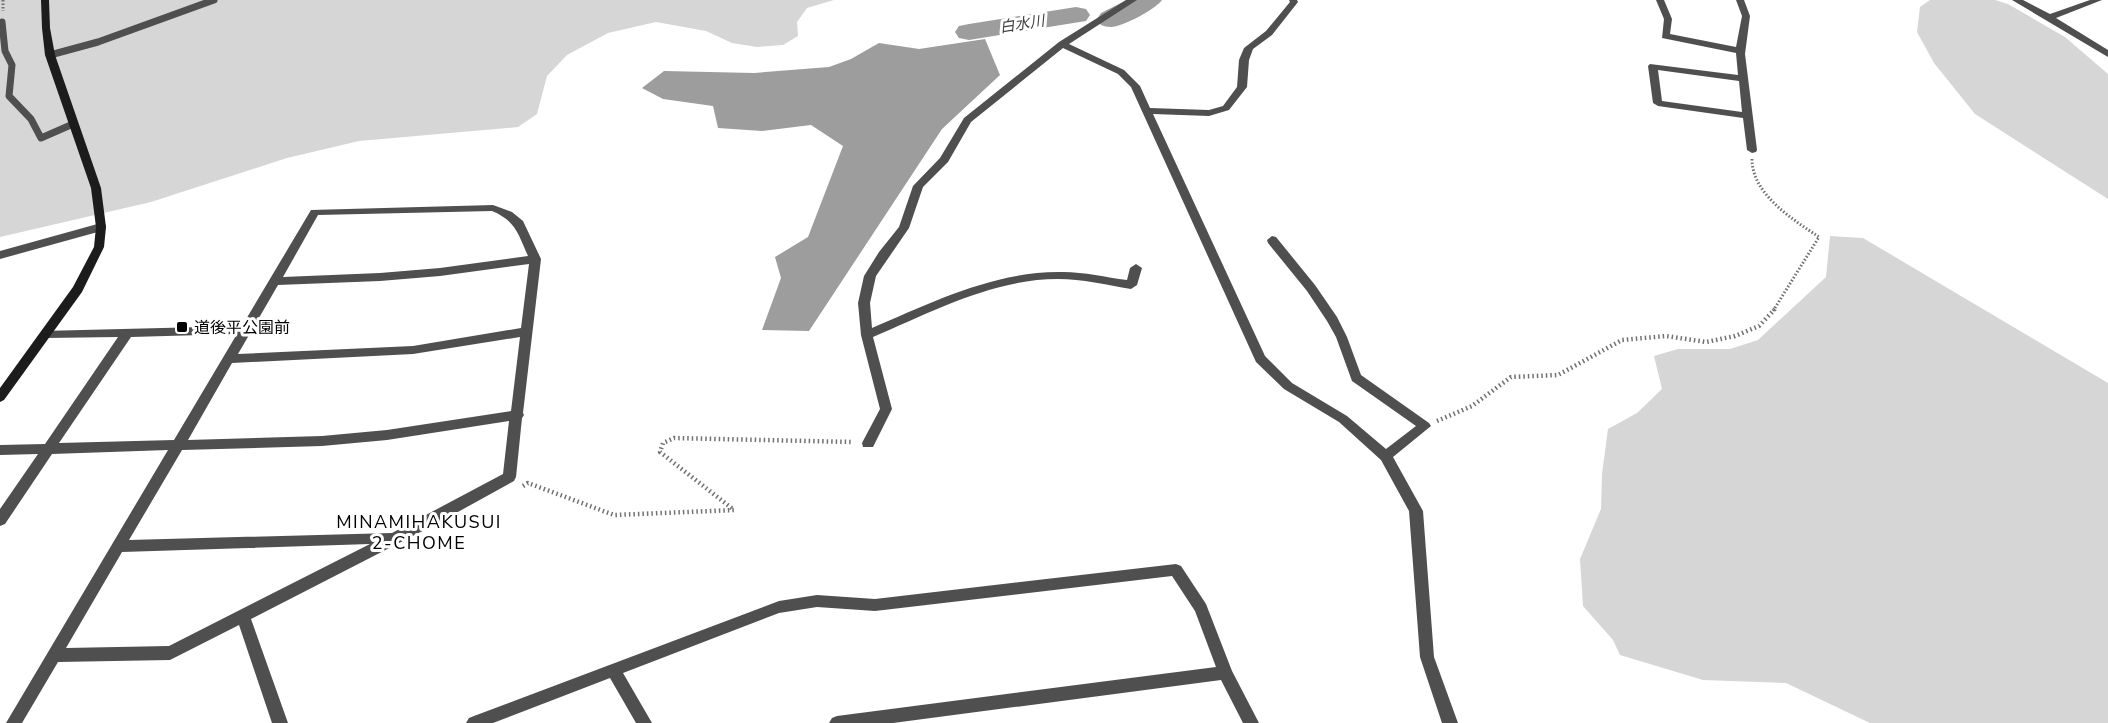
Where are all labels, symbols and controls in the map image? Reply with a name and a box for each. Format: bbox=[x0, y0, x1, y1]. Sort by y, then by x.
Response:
water label: 白水川 bbox=[998, 10, 1048, 37]
place label: 道後平公園前 bbox=[194, 317, 290, 339]
marker: 道後平公園前 bbox=[175, 320, 189, 334]
district label: MINAMIHAKUSUI 2-CHOME bbox=[336, 510, 502, 555]

